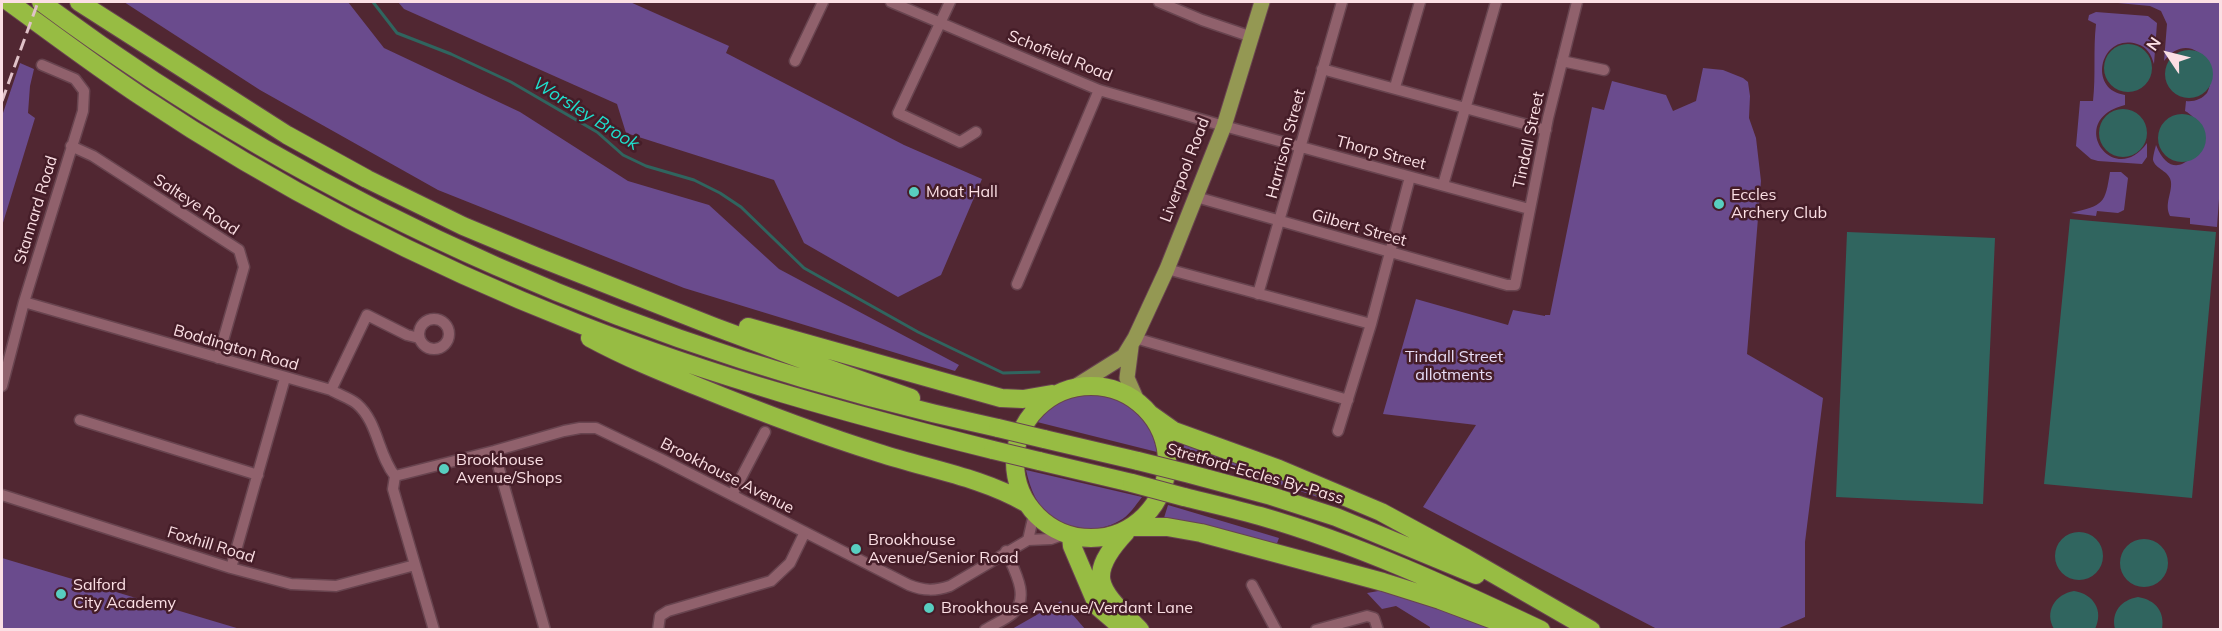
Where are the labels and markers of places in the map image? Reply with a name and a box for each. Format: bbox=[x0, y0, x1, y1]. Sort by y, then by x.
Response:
place label: Moat Hall bbox=[926, 182, 998, 202]
marker: Moat Hall bbox=[907, 185, 921, 199]
place label: Eccles Archery Club bbox=[1731, 185, 1827, 223]
marker: Eccles Archery Club bbox=[1712, 197, 1726, 211]
place label: Brookhouse Avenue/Shops bbox=[456, 450, 562, 488]
marker: Brookhouse Avenue/Shops bbox=[437, 462, 451, 476]
place label: Brookhouse Avenue/Senior Road bbox=[868, 530, 1019, 568]
marker: Brookhouse Avenue/Senior Road bbox=[849, 542, 863, 556]
place label: Salford City Academy bbox=[73, 575, 176, 613]
marker: Salford City Academy bbox=[54, 587, 68, 601]
place label: Brookhouse Avenue/Verdant Lane bbox=[941, 598, 1193, 618]
marker: Brookhouse Avenue/Verdant Lane bbox=[922, 601, 936, 615]

